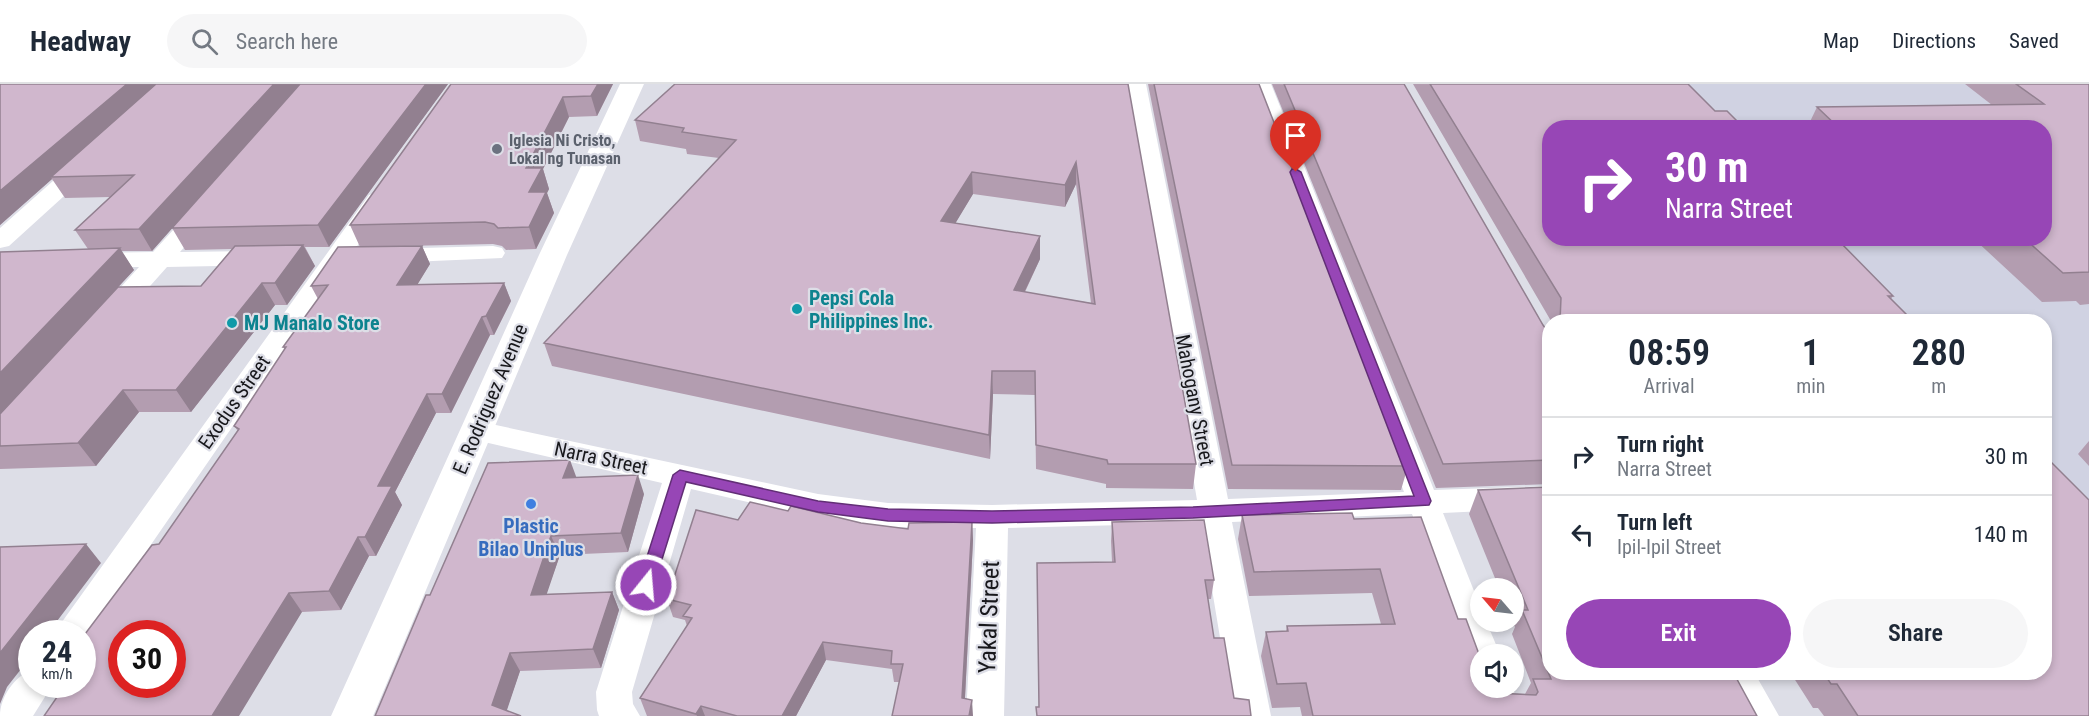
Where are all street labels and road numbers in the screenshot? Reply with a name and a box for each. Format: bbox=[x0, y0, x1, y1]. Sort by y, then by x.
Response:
street label: E. Rodriguez Avenue bbox=[448, 320, 532, 478]
street label: Mahogany Street bbox=[1171, 332, 1220, 468]
street label: Exodus Street bbox=[193, 351, 275, 453]
street label: Narra Street bbox=[552, 436, 650, 480]
street label: Yakal Street bbox=[973, 560, 1005, 674]

